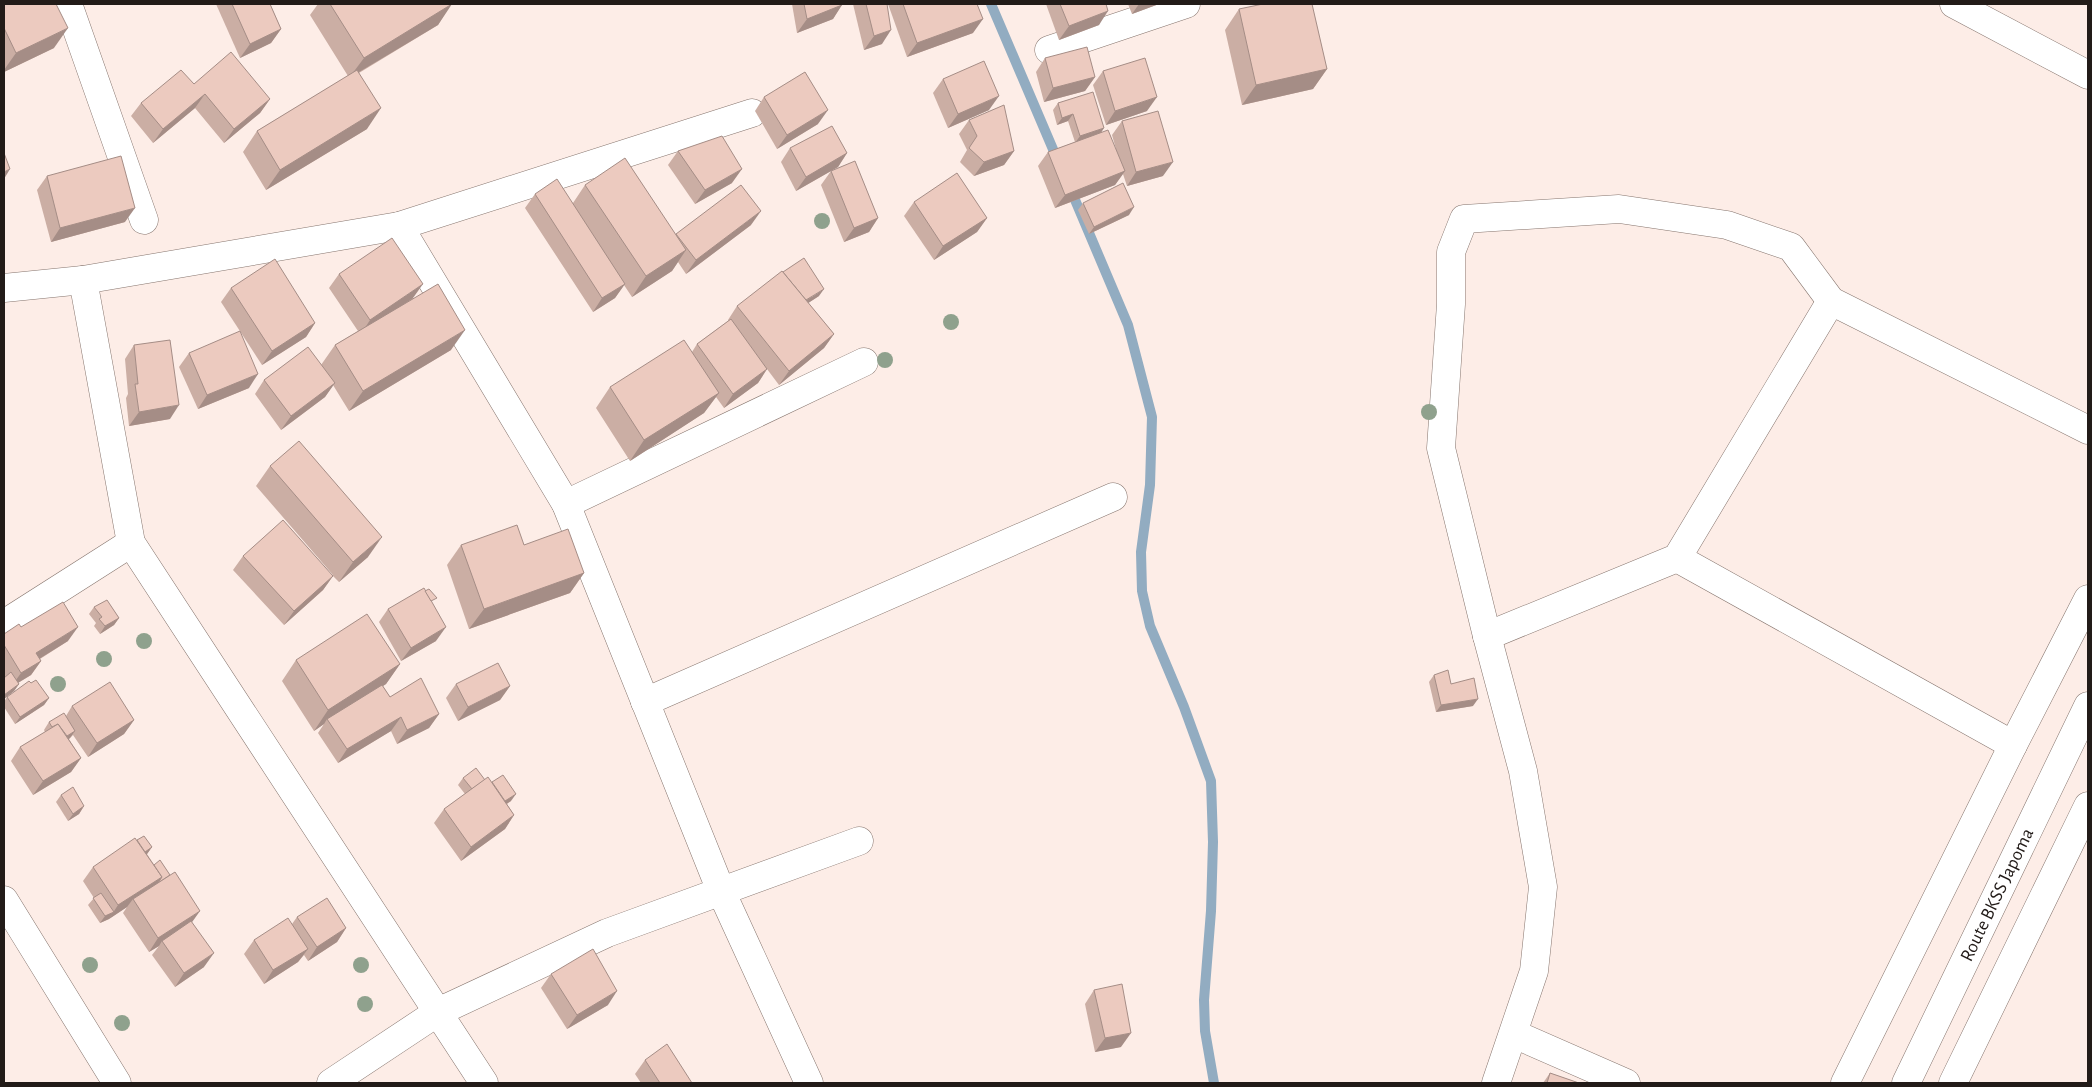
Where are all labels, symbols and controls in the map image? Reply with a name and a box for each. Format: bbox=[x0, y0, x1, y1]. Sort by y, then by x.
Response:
street label: Route BKSS Japoma bbox=[1957, 825, 2037, 964]

